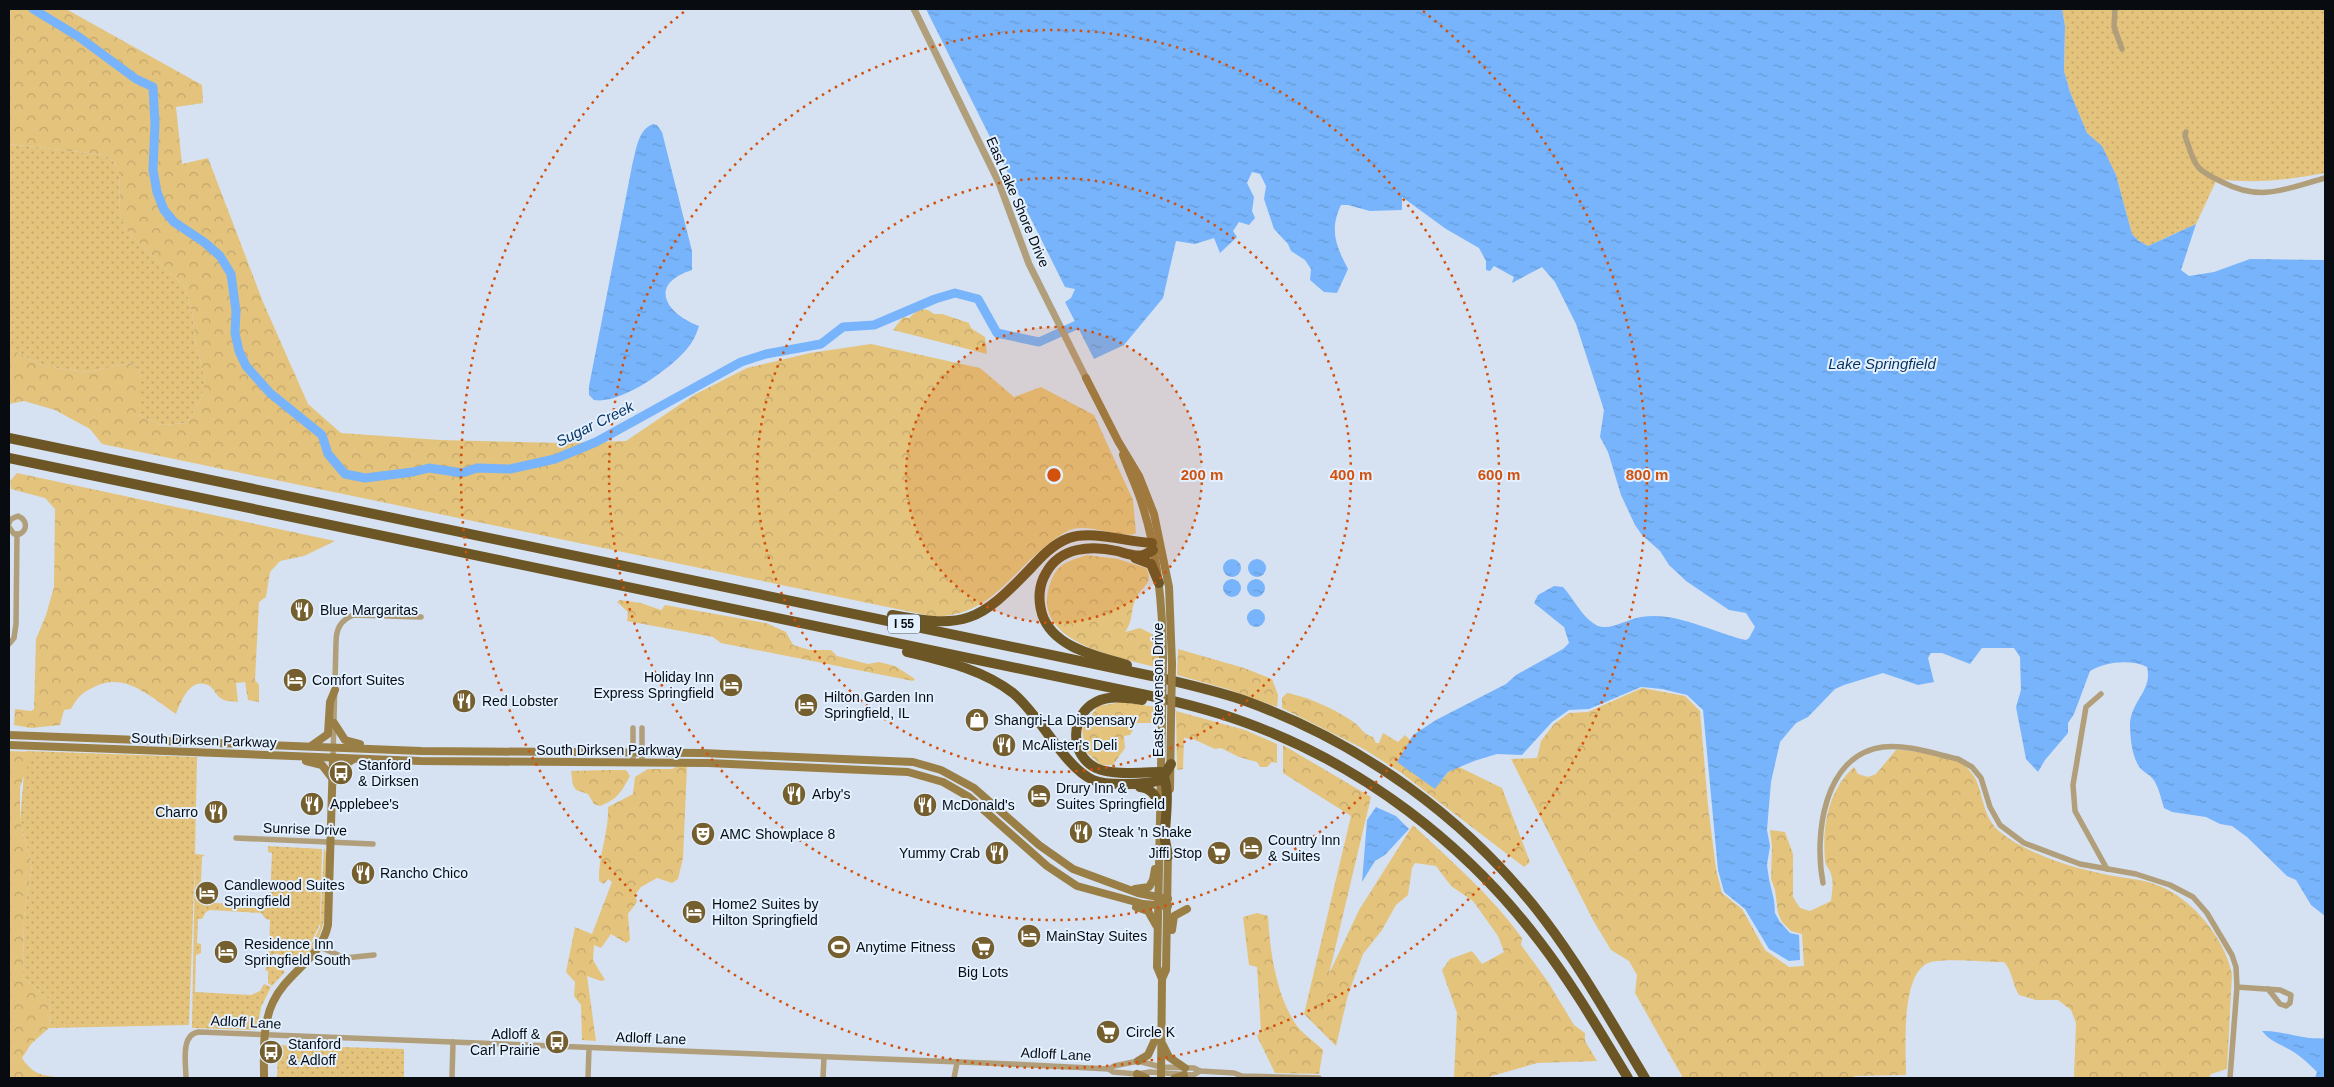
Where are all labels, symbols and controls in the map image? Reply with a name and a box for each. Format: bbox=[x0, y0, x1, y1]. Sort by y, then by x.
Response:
street label: East Lake Shore Drive bbox=[983, 134, 1053, 270]
water label: Lake Springfield bbox=[1828, 355, 1936, 372]
water label: Sugar Creek bbox=[553, 397, 638, 450]
centre of rings bbox=[1045, 466, 1063, 484]
text: 200 m bbox=[1181, 466, 1223, 483]
text: 400 m bbox=[1330, 466, 1372, 483]
text: 600 m bbox=[1478, 466, 1520, 483]
text: 800 m bbox=[1626, 466, 1668, 483]
restaurant icon: Blue Margaritas bbox=[289, 597, 315, 623]
place label: Blue Margaritas bbox=[320, 602, 418, 618]
road number: I 55 bbox=[888, 614, 920, 634]
street label: East Stevenson Drive bbox=[1150, 622, 1166, 757]
hotel icon: Comfort Suites bbox=[282, 667, 308, 693]
place label: Holiday Inn Express Springfield bbox=[593, 669, 714, 701]
place label: Comfort Suites bbox=[312, 672, 405, 688]
hotel icon: Holiday Inn Express Springfield bbox=[718, 672, 744, 698]
restaurant icon: Red Lobster bbox=[451, 688, 477, 714]
place label: Hilton Garden Inn Springfield, IL bbox=[824, 689, 934, 721]
hotel icon: Hilton Garden Inn Springfield, IL bbox=[793, 692, 819, 718]
place label: Red Lobster bbox=[482, 693, 559, 709]
shop icon: Shangri-La Dispensary bbox=[964, 707, 990, 733]
place label: Shangri-La Dispensary bbox=[994, 712, 1136, 728]
street label: South Dirksen Parkway bbox=[131, 729, 277, 751]
restaurant icon: McAlister's Deli bbox=[991, 732, 1017, 758]
place label: McAlister's Deli bbox=[1022, 737, 1117, 753]
street label: South Dirksen Parkway bbox=[536, 742, 682, 758]
place label: Stanford & Dirksen bbox=[358, 757, 419, 789]
bus stop icon: Stanford & Dirksen bbox=[328, 760, 354, 786]
place label: Drury Inn & Suites Springfield bbox=[1056, 780, 1165, 812]
restaurant icon: Arby's bbox=[781, 781, 807, 807]
hotel icon: Drury Inn & Suites Springfield bbox=[1026, 783, 1052, 809]
place label: Arby's bbox=[812, 786, 850, 802]
restaurant icon: Applebee's bbox=[299, 791, 325, 817]
restaurant icon: McDonald's bbox=[912, 792, 938, 818]
place label: Applebee's bbox=[330, 796, 399, 812]
place label: McDonald's bbox=[942, 797, 1015, 813]
restaurant icon: Charro bbox=[203, 799, 229, 825]
place label: Charro bbox=[155, 804, 198, 820]
restaurant icon: Steak 'n Shake bbox=[1068, 819, 1094, 845]
street label: Sunrise Drive bbox=[263, 820, 347, 838]
theatre icon: AMC Showplace 8 bbox=[690, 821, 716, 847]
place label: Steak 'n Shake bbox=[1098, 824, 1192, 840]
place label: AMC Showplace 8 bbox=[720, 826, 835, 842]
place label: Country Inn & Suites bbox=[1268, 832, 1340, 864]
hotel icon: Country Inn & Suites bbox=[1238, 835, 1264, 861]
restaurant icon: Yummy Crab bbox=[984, 840, 1010, 866]
supermarket icon: Jiffi Stop bbox=[1206, 840, 1232, 866]
place label: Yummy Crab bbox=[899, 845, 980, 861]
place label: Jiffi Stop bbox=[1149, 845, 1202, 861]
restaurant icon: Rancho Chico bbox=[350, 860, 376, 886]
place label: Rancho Chico bbox=[380, 865, 468, 881]
place label: Candlewood Suites Springfield bbox=[224, 877, 345, 909]
hotel icon: Candlewood Suites Springfield bbox=[194, 880, 220, 906]
place label: Home2 Suites by Hilton Springfield bbox=[712, 896, 819, 928]
hotel icon: Home2 Suites by Hilton Springfield bbox=[681, 899, 707, 925]
hotel icon: MainStay Suites bbox=[1016, 923, 1042, 949]
place label: MainStay Suites bbox=[1046, 928, 1147, 944]
sports icon: Anytime Fitness bbox=[826, 934, 852, 960]
supermarket icon: Big Lots bbox=[970, 935, 996, 961]
place label: Residence Inn Springfield South bbox=[244, 936, 351, 968]
hotel icon: Residence Inn Springfield South bbox=[213, 939, 239, 965]
place label: Anytime Fitness bbox=[856, 939, 956, 955]
place label: Big Lots bbox=[958, 964, 1008, 980]
street label: Adloff Lane bbox=[210, 1012, 282, 1032]
supermarket icon: Circle K bbox=[1095, 1019, 1121, 1045]
place label: Circle K bbox=[1126, 1024, 1176, 1040]
place label: Adloff & Carl Prairie bbox=[470, 1026, 541, 1058]
bus stop icon: Adloff & Carl Prairie bbox=[544, 1029, 570, 1055]
street label: Adloff Lane bbox=[615, 1029, 687, 1047]
place label: Stanford & Adloff bbox=[288, 1036, 341, 1068]
bus stop icon: Stanford & Adloff bbox=[258, 1039, 284, 1065]
street label: Adloff Lane bbox=[1020, 1044, 1092, 1064]

